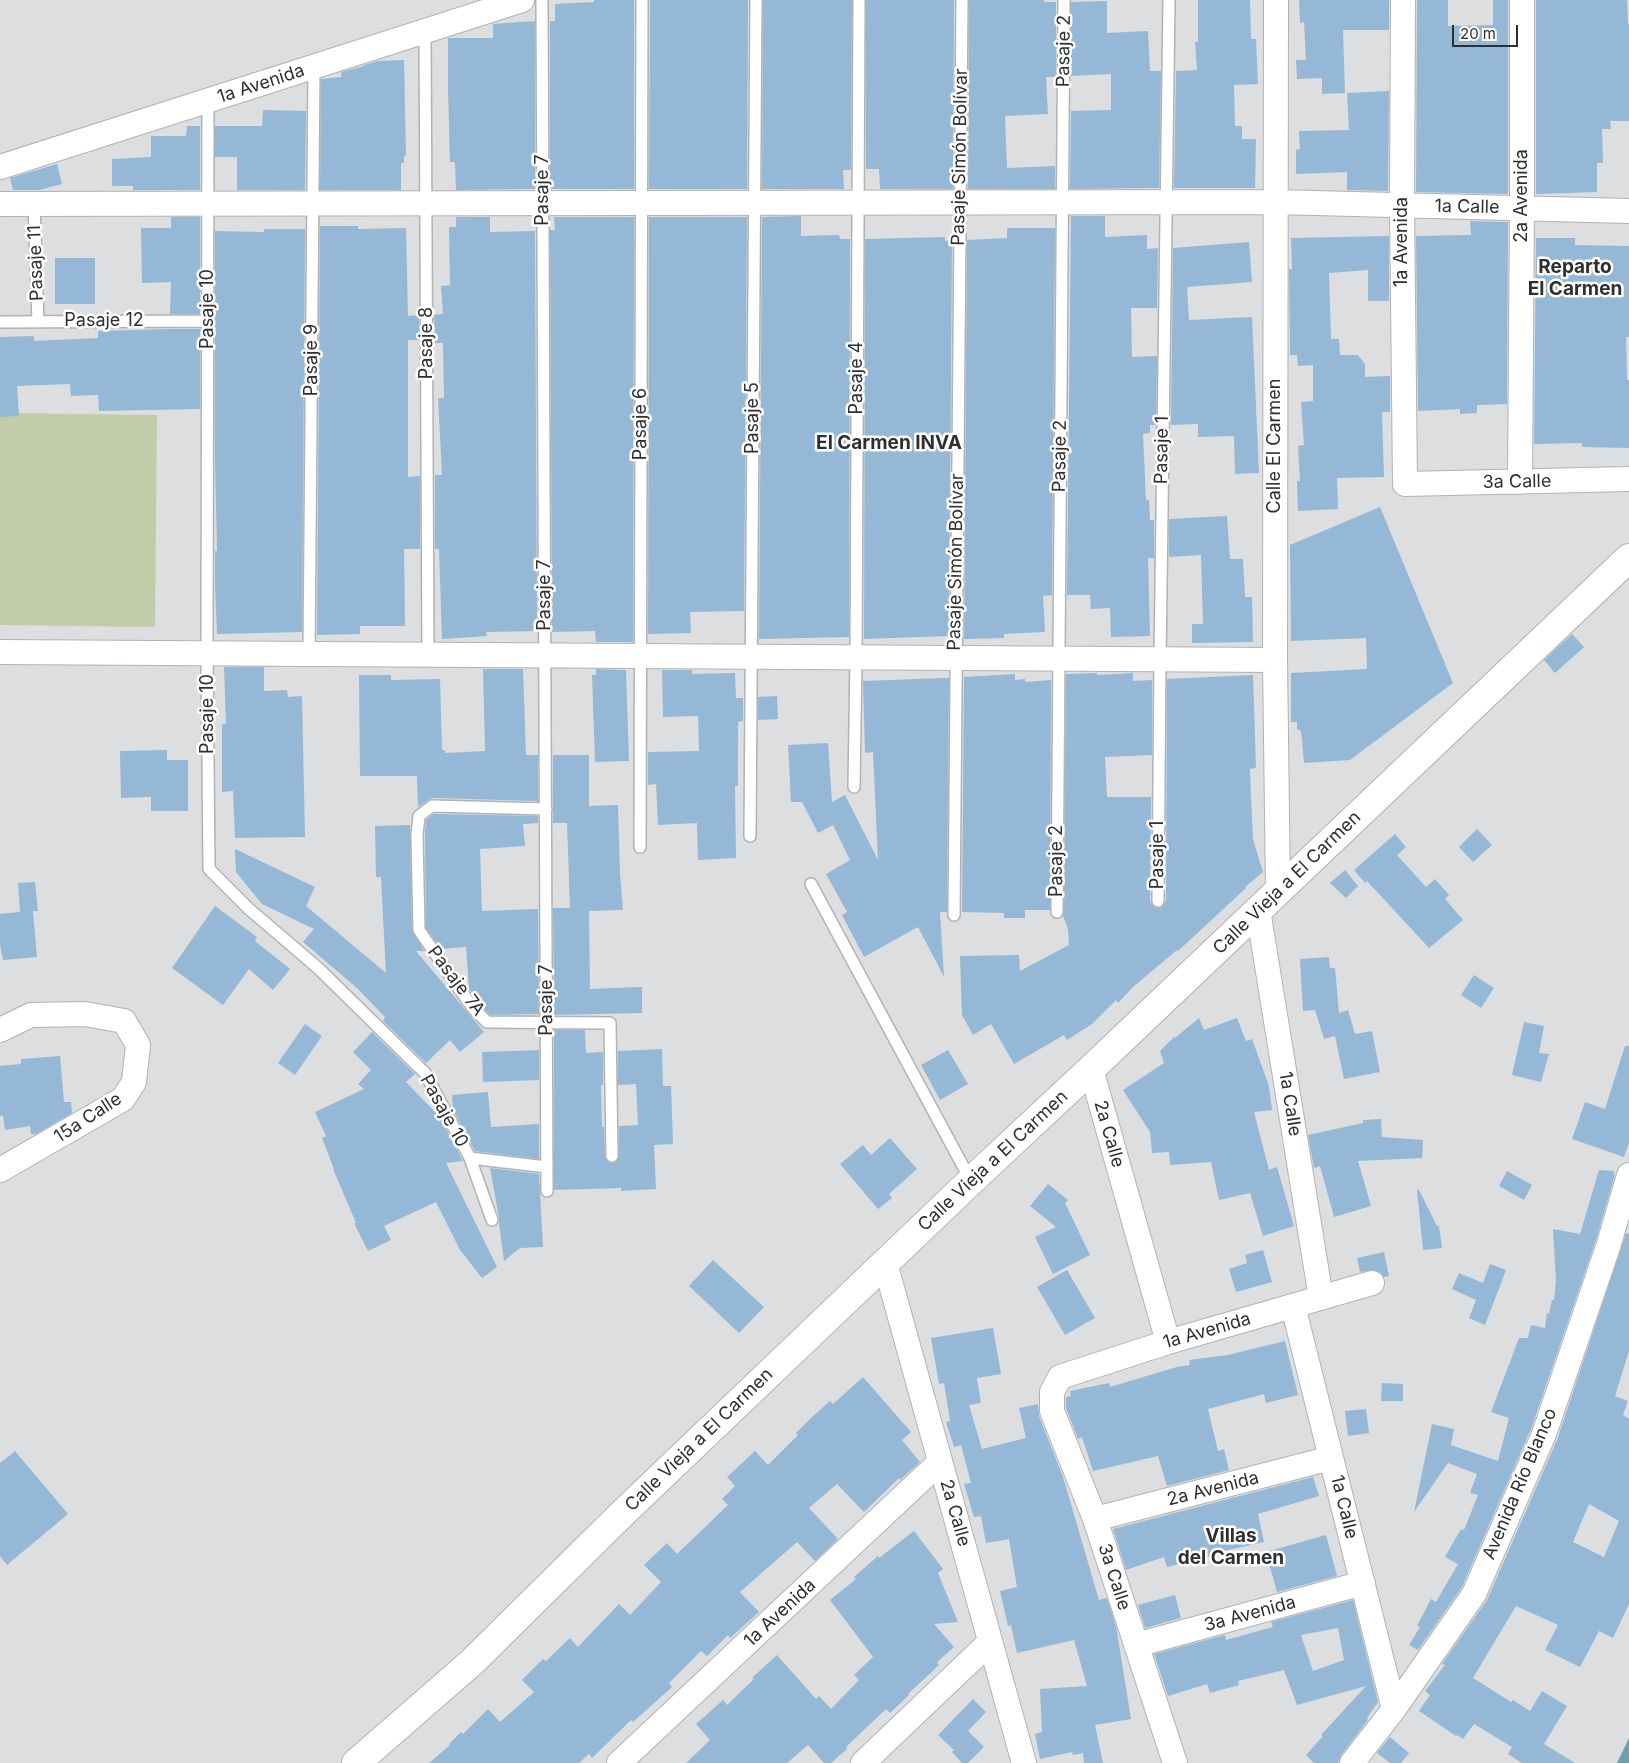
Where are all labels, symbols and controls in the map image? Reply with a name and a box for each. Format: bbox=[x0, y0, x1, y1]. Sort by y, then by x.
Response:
street label: Pasaje 2 bbox=[1053, 15, 1075, 87]
scale bar bbox=[1454, 15, 1520, 47]
text: 20 m bbox=[1460, 24, 1496, 43]
street label: 1a Avenida bbox=[215, 60, 307, 108]
street label: Pasaje Simón Bolívar bbox=[948, 68, 972, 246]
street label: 2a Avenida bbox=[1511, 149, 1533, 243]
street label: Pasaje 7 bbox=[532, 154, 554, 226]
street label: 1a Calle bbox=[1434, 196, 1500, 218]
street label: 1a Avenida bbox=[1391, 197, 1413, 287]
street label: Pasaje 11 bbox=[24, 225, 48, 301]
district label: Reparto El Carmen bbox=[1528, 256, 1622, 300]
street label: Pasaje 10 bbox=[197, 269, 219, 349]
street label: Pasaje 8 bbox=[416, 307, 438, 379]
street label: Pasaje 12 bbox=[64, 310, 144, 332]
street label: Pasaje 9 bbox=[301, 324, 323, 396]
street label: Pasaje 4 bbox=[846, 342, 868, 414]
street label: Calle El Carmen bbox=[1264, 379, 1286, 513]
street label: Pasaje 5 bbox=[742, 382, 764, 454]
street label: Pasaje 6 bbox=[630, 388, 652, 460]
street label: Pasaje 1 bbox=[1151, 416, 1173, 484]
street label: Pasaje 2 bbox=[1049, 420, 1071, 492]
district label: El Carmen INVA bbox=[816, 432, 962, 454]
street label: 3a Calle bbox=[1482, 471, 1552, 493]
street label: Pasaje Simón Bolívar bbox=[944, 473, 968, 651]
street label: Pasaje 7 bbox=[534, 559, 556, 631]
street label: Pasaje 10 bbox=[197, 674, 219, 754]
street label: Calle Vieja a El Carmen bbox=[1209, 807, 1365, 959]
street label: Pasaje 1 bbox=[1147, 821, 1169, 889]
street label: Pasaje 2 bbox=[1046, 825, 1068, 897]
street label: Pasaje 7A bbox=[423, 942, 489, 1020]
street label: Pasaje 7 bbox=[536, 964, 558, 1036]
street label: 1a Calle bbox=[1274, 1070, 1306, 1138]
street label: Pasaje 10 bbox=[415, 1071, 473, 1151]
street label: Calle Vieja a El Carmen bbox=[914, 1086, 1072, 1236]
street label: 15a Calle bbox=[50, 1088, 126, 1148]
street label: 2a Calle bbox=[1089, 1098, 1129, 1170]
street label: 1a Avenida bbox=[1161, 1308, 1253, 1354]
street label: Calle Vieja a El Carmen bbox=[621, 1364, 777, 1516]
street label: Avenida Río Blanco bbox=[1478, 1405, 1562, 1563]
street label: 2a Avenida bbox=[1165, 1467, 1261, 1511]
street label: 1a Calle bbox=[1326, 1473, 1362, 1541]
street label: 2a Calle bbox=[935, 1477, 975, 1549]
district label: Villas del Carmen bbox=[1178, 1525, 1284, 1569]
street label: 3a Calle bbox=[1093, 1541, 1135, 1613]
street label: 1a Avenida bbox=[740, 1574, 820, 1652]
street label: 3a Avenida bbox=[1202, 1591, 1298, 1637]

